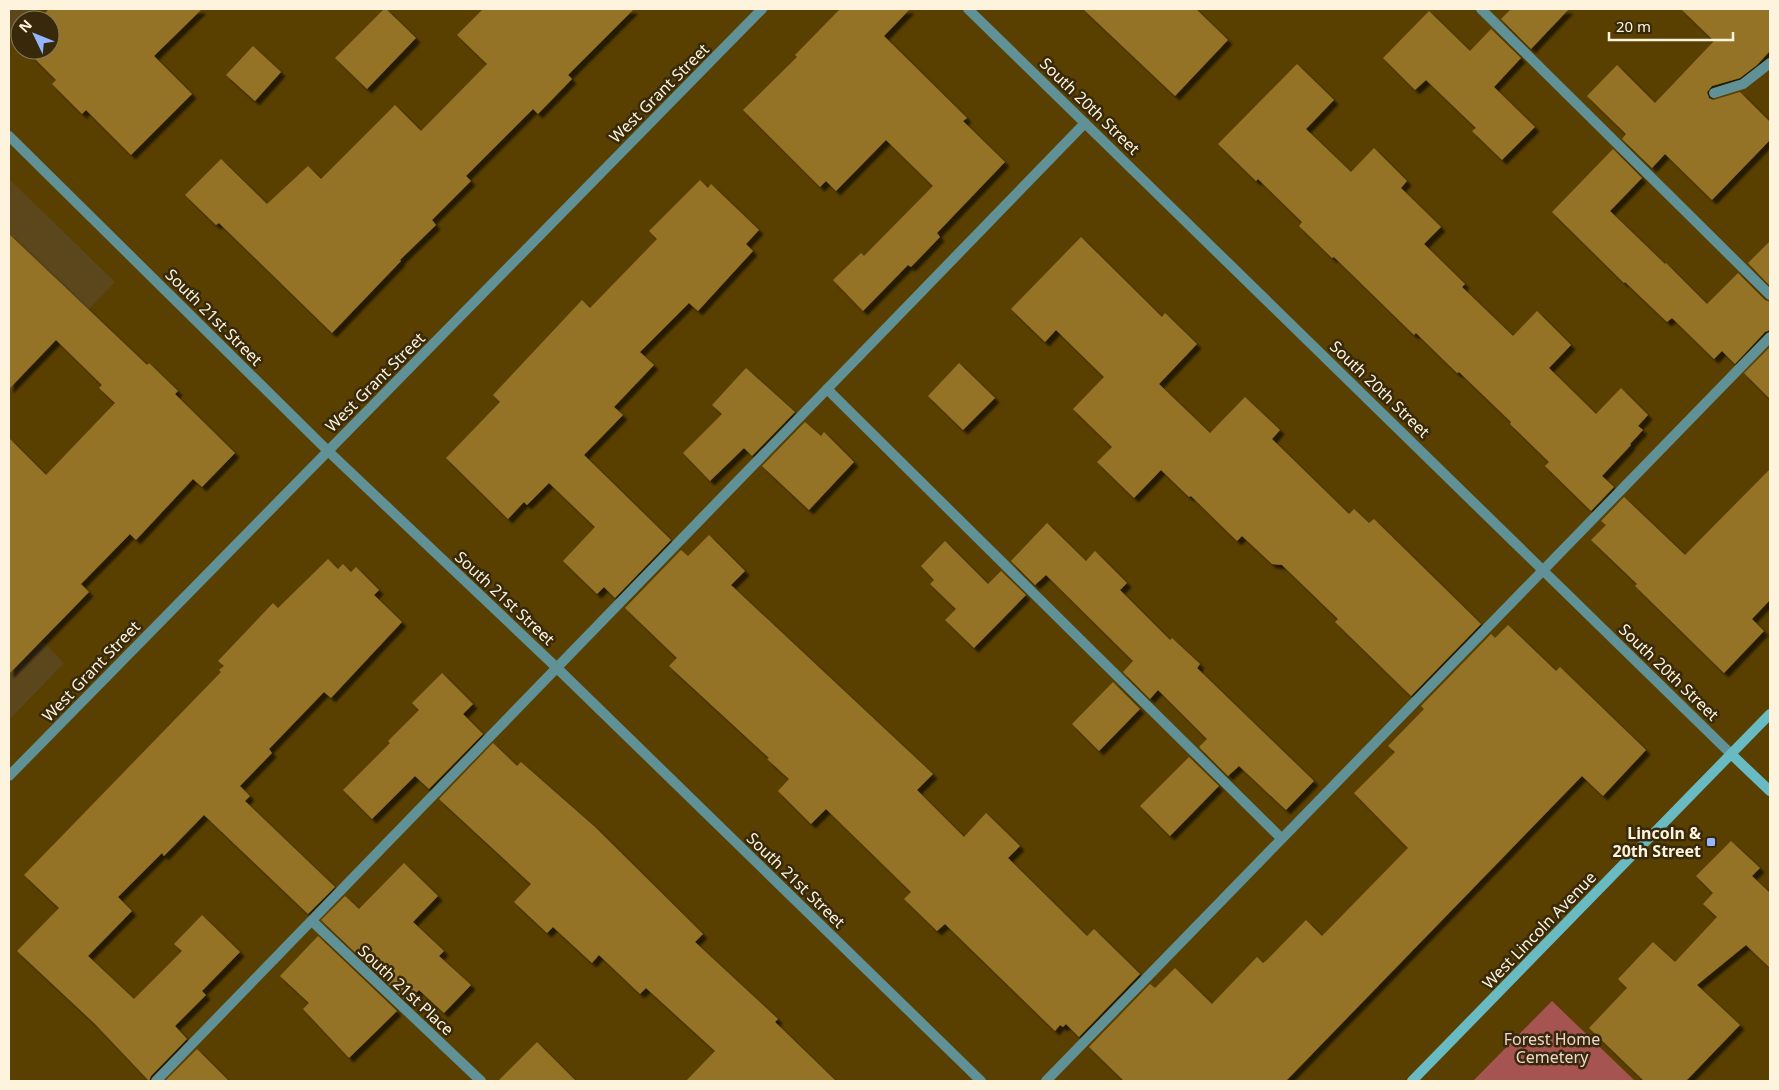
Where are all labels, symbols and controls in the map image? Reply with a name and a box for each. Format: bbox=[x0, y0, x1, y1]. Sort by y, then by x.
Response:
north arrow bbox=[10, 10, 60, 60]
scale bar bbox=[1609, 10, 1733, 42]
text: N bbox=[14, 15, 36, 36]
text: 20 m bbox=[1616, 16, 1651, 36]
street label: West Grant Street bbox=[604, 38, 714, 148]
street label: South 20th Street bbox=[1035, 53, 1145, 160]
street label: South 21st Street bbox=[161, 264, 267, 370]
street label: West Grant Street bbox=[320, 327, 430, 437]
street label: South 20th Street bbox=[1325, 336, 1435, 443]
street label: South 21st Street bbox=[450, 546, 560, 650]
street label: West Grant Street bbox=[37, 616, 145, 726]
street label: South 20th Street bbox=[1614, 619, 1724, 726]
place label: Lincoln & 20th Street bbox=[1613, 822, 1701, 862]
street label: South 21st Street bbox=[742, 827, 850, 933]
marker: Lincoln & 20th Street bbox=[1705, 836, 1717, 848]
street label: West Lincoln Avenue bbox=[1477, 867, 1601, 993]
street label: South 21st Place bbox=[353, 940, 459, 1040]
park label: Forest Home Cemetery bbox=[1504, 1028, 1600, 1068]

